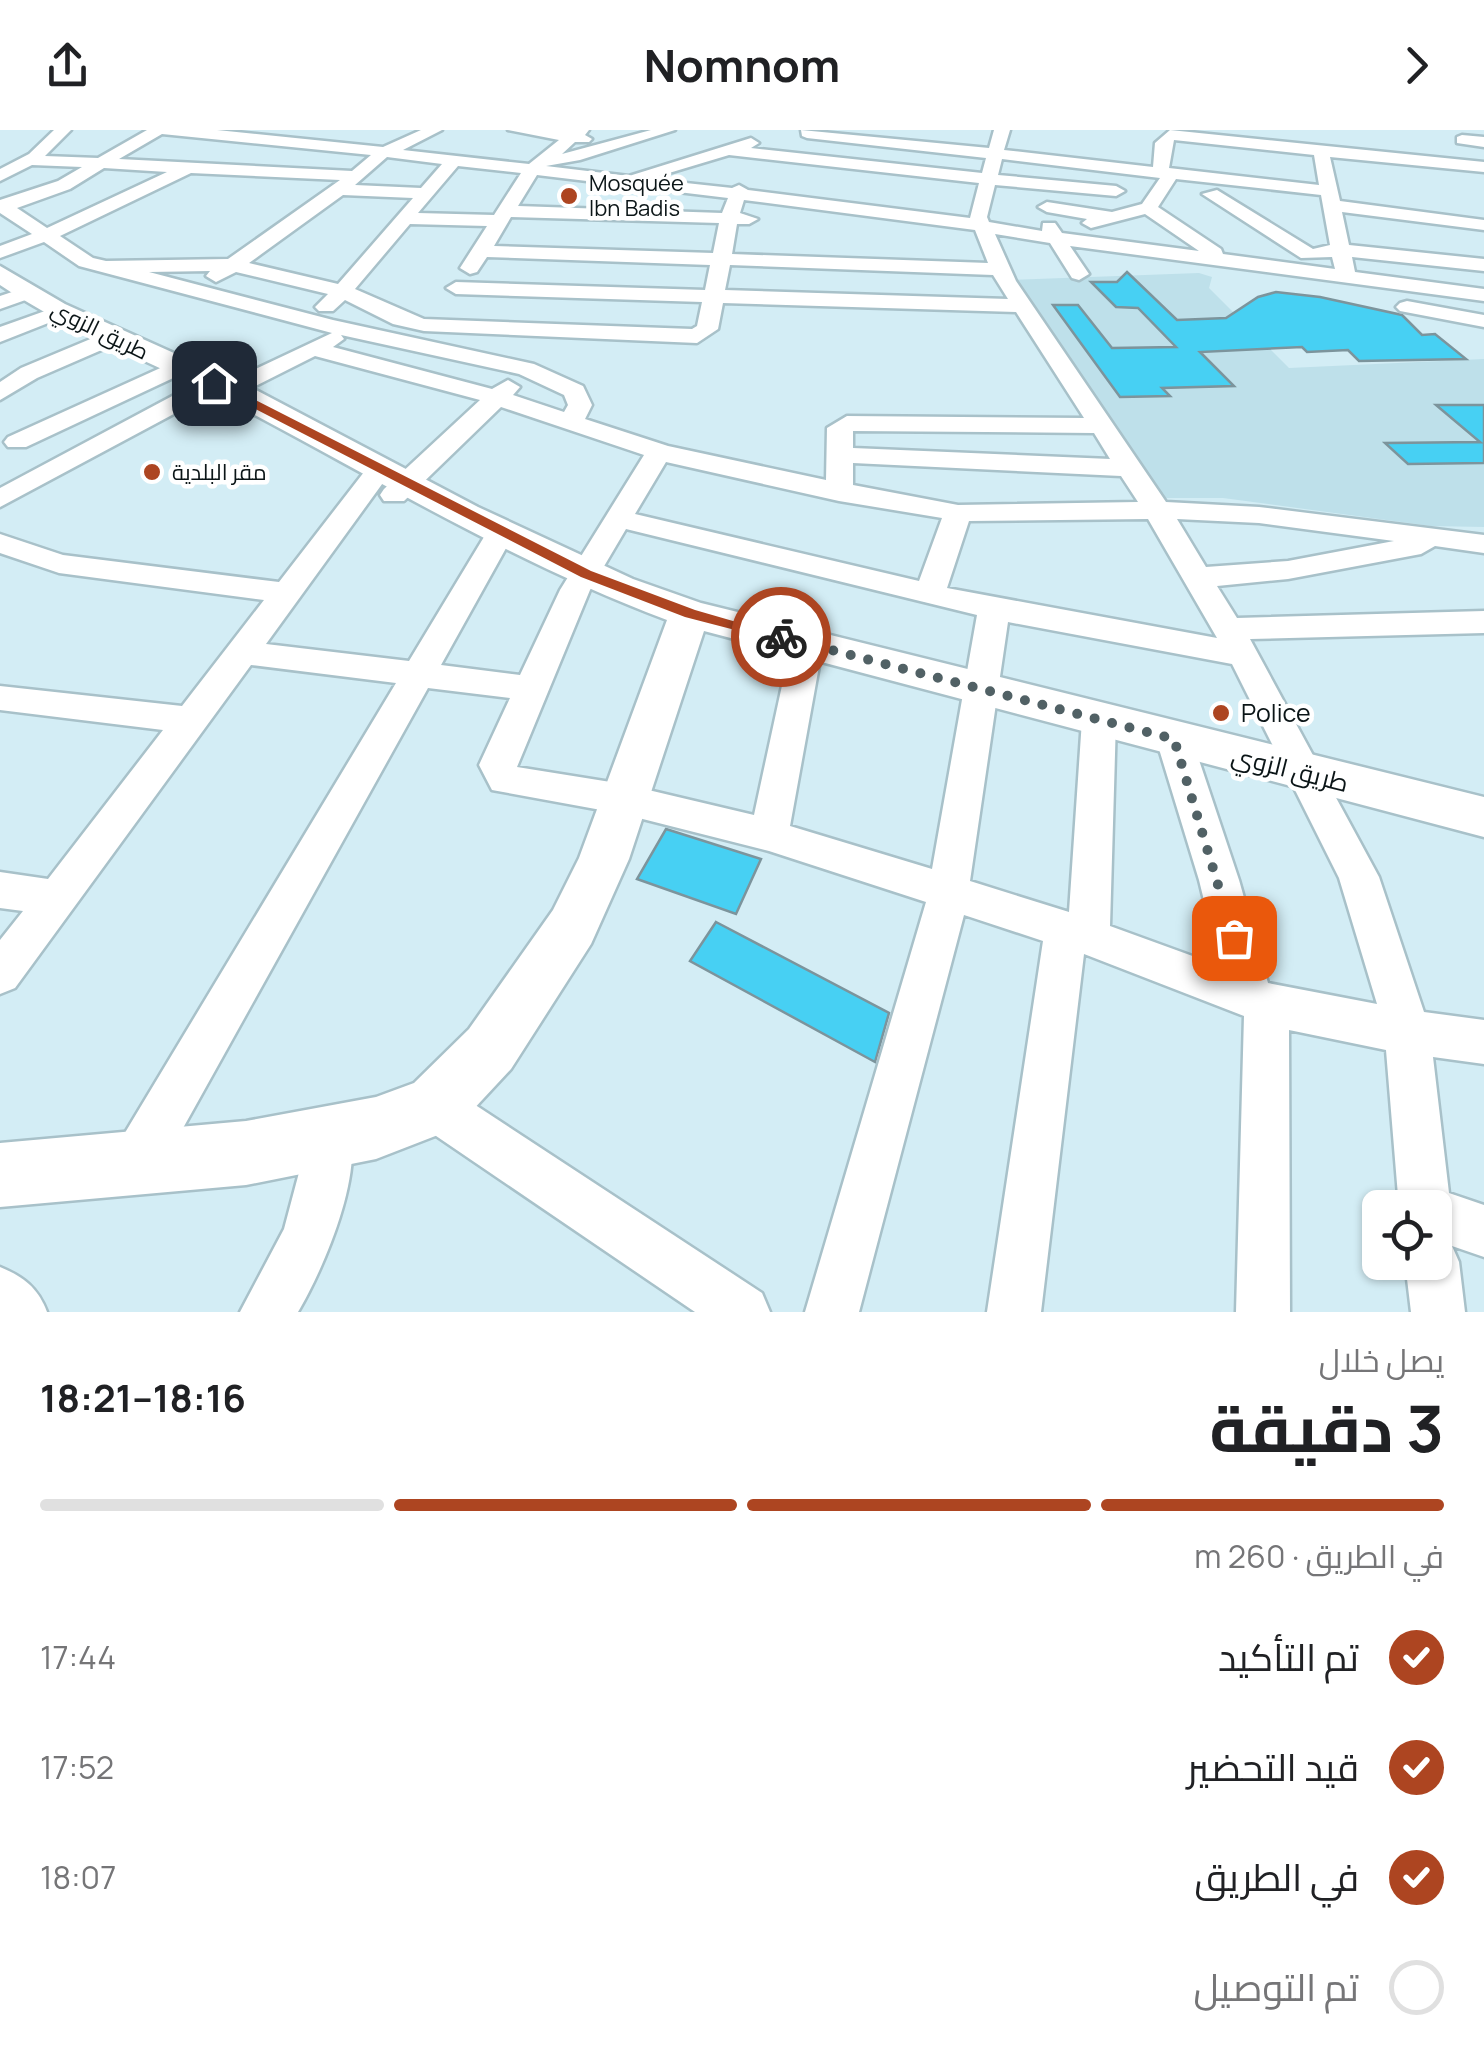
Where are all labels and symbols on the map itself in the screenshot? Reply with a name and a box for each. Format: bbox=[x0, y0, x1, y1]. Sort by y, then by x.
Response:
place label: Mosquée Ibn Badis bbox=[589, 168, 684, 223]
marker: Mosquée Ibn Badis bbox=[558, 185, 580, 207]
street label: طريق الزوي bbox=[45, 294, 154, 368]
pin bbox=[172, 341, 257, 426]
place label: مقر البلدية bbox=[172, 457, 267, 487]
marker: مقر البلدية bbox=[141, 461, 163, 483]
courier bbox=[731, 587, 831, 687]
place label: Police bbox=[1241, 695, 1311, 730]
marker: Police bbox=[1210, 702, 1232, 724]
street label: طريق الزوي bbox=[1227, 737, 1352, 803]
pin bbox=[1192, 896, 1277, 981]

